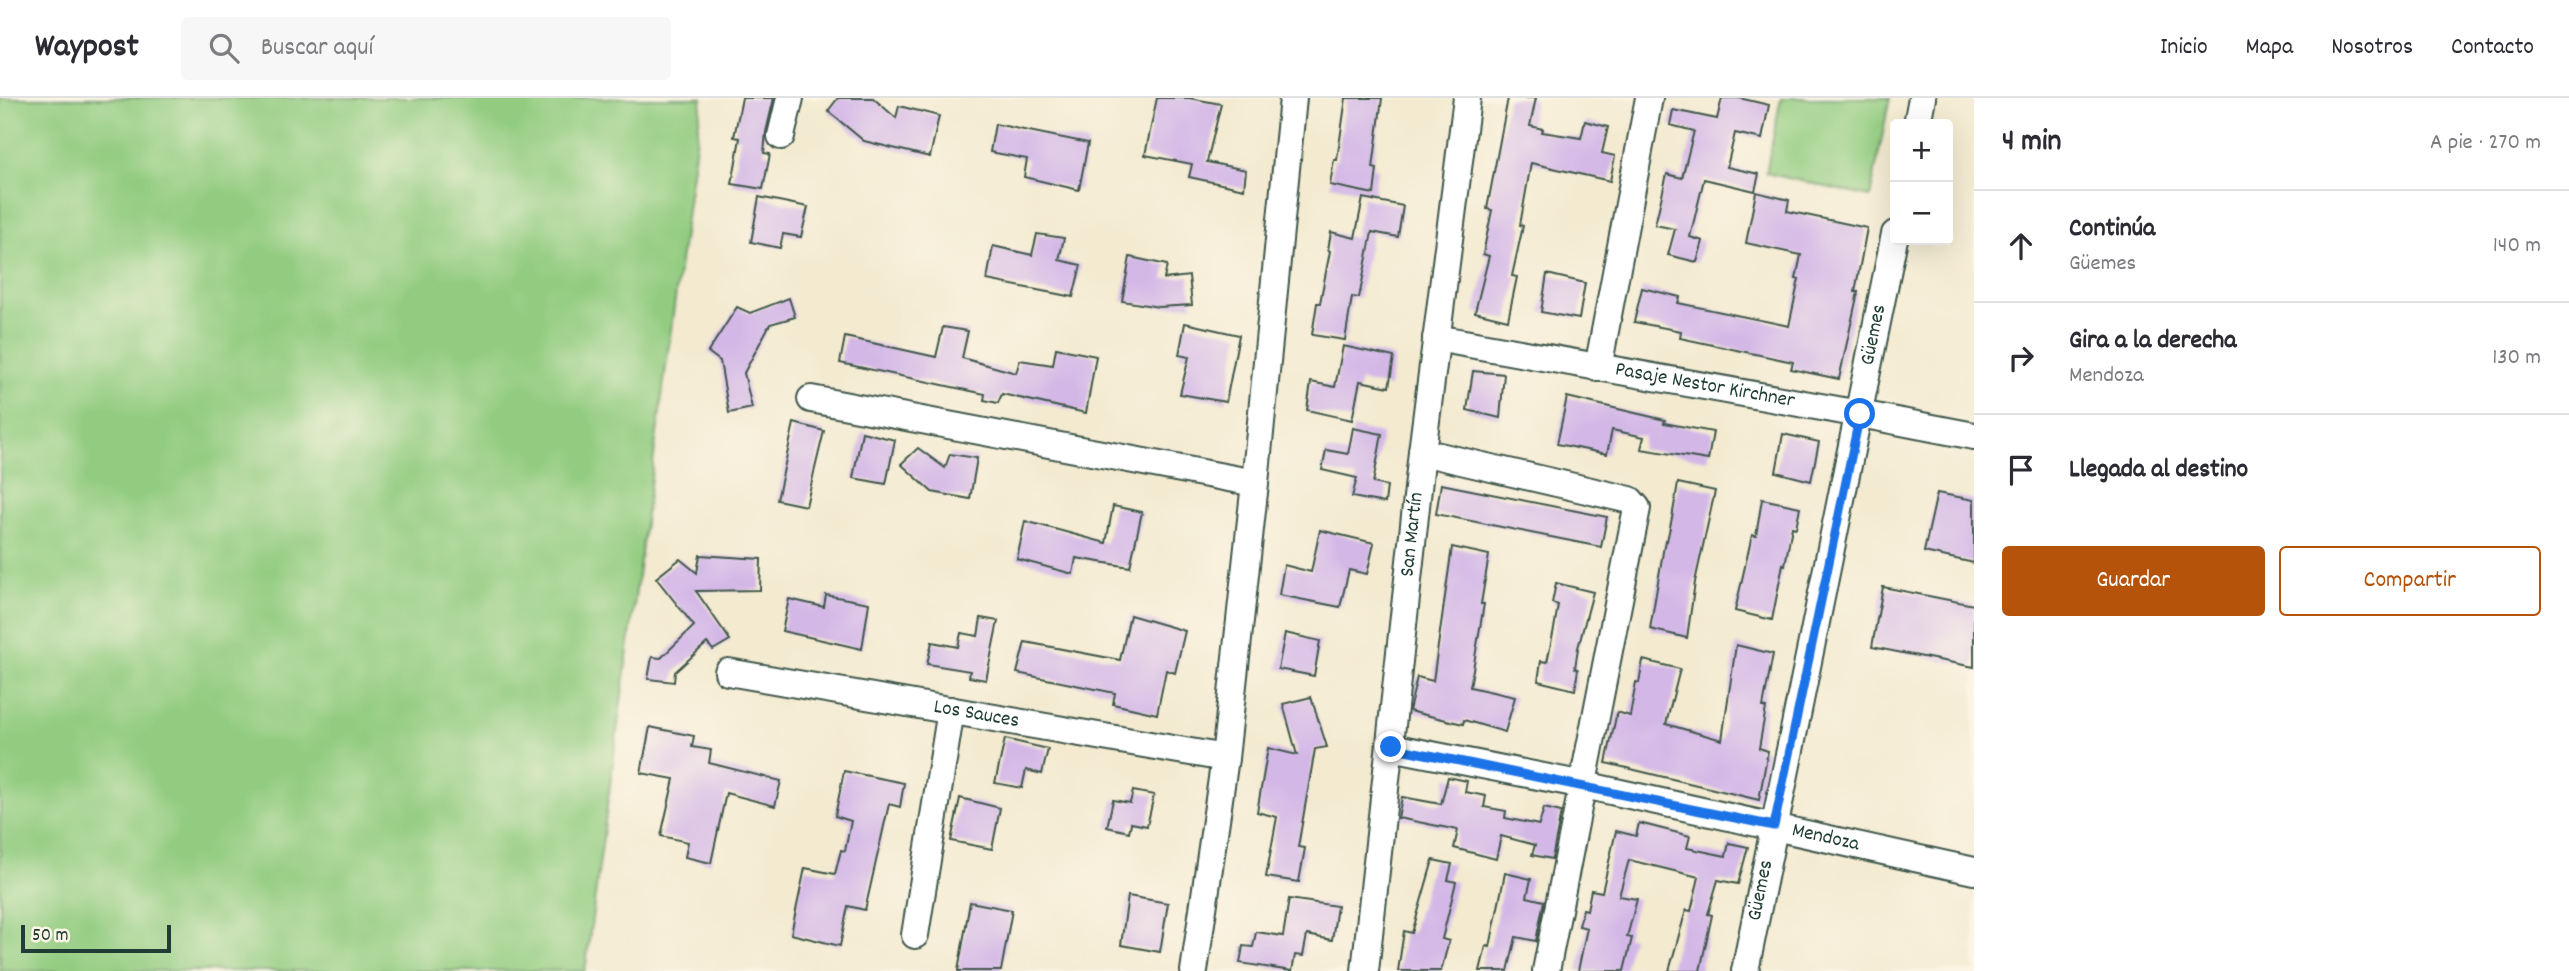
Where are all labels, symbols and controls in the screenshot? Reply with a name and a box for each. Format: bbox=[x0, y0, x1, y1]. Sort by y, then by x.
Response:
search box bbox=[181, 17, 671, 80]
text: Waypost bbox=[35, 25, 139, 72]
icon: search bbox=[205, 29, 243, 67]
text: Buscar aquí bbox=[261, 30, 373, 67]
text: Inicio bbox=[2160, 31, 2208, 65]
text: Mapa bbox=[2246, 31, 2293, 65]
text: Nosotros bbox=[2331, 31, 2413, 65]
text: Contacto bbox=[2451, 31, 2534, 65]
map controls bbox=[1890, 119, 1953, 245]
button: + bbox=[1890, 119, 1953, 182]
text: 4 min bbox=[2002, 122, 2061, 165]
text: A pie · 270 m bbox=[2430, 127, 2541, 160]
button: − bbox=[1890, 182, 1953, 245]
text: Continúa bbox=[2069, 211, 2155, 248]
icon: ahead bbox=[2002, 227, 2040, 265]
text: 140 m bbox=[2493, 230, 2541, 263]
text: Güemes bbox=[2069, 248, 2136, 281]
street label: Güemes bbox=[1854, 302, 1895, 368]
text: Gira a la derecha bbox=[2069, 323, 2236, 360]
icon: right bbox=[2002, 339, 2040, 377]
text: 130 m bbox=[2492, 342, 2541, 375]
street label: Pasaje Nestor Kirchner bbox=[1612, 355, 1797, 417]
text: Mendoza bbox=[2069, 360, 2144, 393]
route start bbox=[1844, 398, 1875, 429]
icon: arrive bbox=[2002, 451, 2040, 489]
text: Llegada al destino bbox=[2069, 452, 2248, 489]
street label: San Martín bbox=[1393, 491, 1432, 578]
button: Guardar bbox=[2002, 546, 2265, 616]
button: Compartir bbox=[2279, 546, 2541, 616]
street label: Los Sauces bbox=[931, 693, 1021, 737]
route end bbox=[1375, 731, 1406, 762]
street label: Mendoza bbox=[1789, 816, 1863, 861]
street label: Güemes bbox=[1741, 858, 1782, 924]
scale bar bbox=[21, 922, 172, 954]
text: 50 m bbox=[32, 923, 69, 950]

